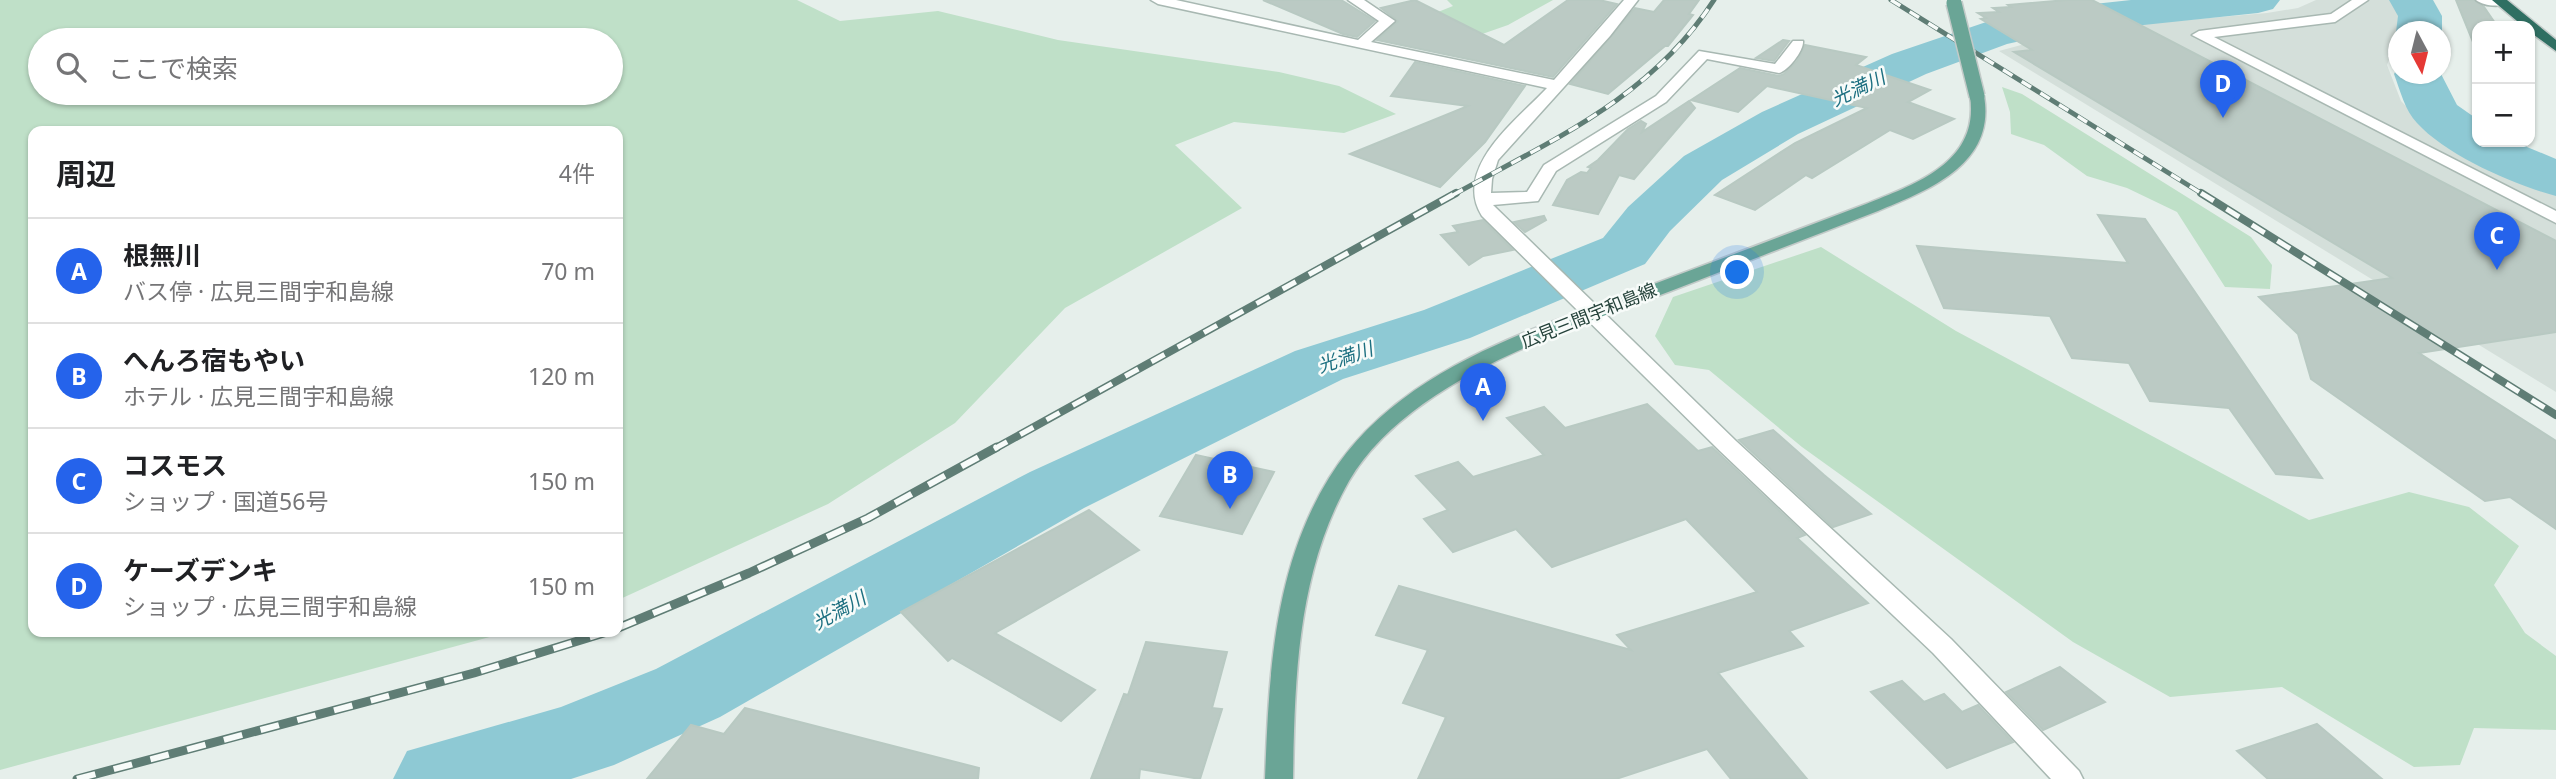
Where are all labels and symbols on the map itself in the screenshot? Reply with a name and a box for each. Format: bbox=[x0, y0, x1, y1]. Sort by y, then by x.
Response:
north arrow bbox=[2388, 21, 2451, 84]
pin: D bbox=[2200, 60, 2246, 118]
water label: 光満川 bbox=[1827, 63, 1891, 112]
pin: C bbox=[2474, 212, 2520, 270]
your location bbox=[1720, 255, 1754, 289]
street label: 広見三間宇和島線 bbox=[1517, 277, 1660, 353]
water label: 光満川 bbox=[1314, 335, 1378, 379]
pin: A bbox=[1460, 363, 1506, 421]
pin: B bbox=[1207, 451, 1253, 509]
water label: 光満川 bbox=[808, 584, 872, 635]

